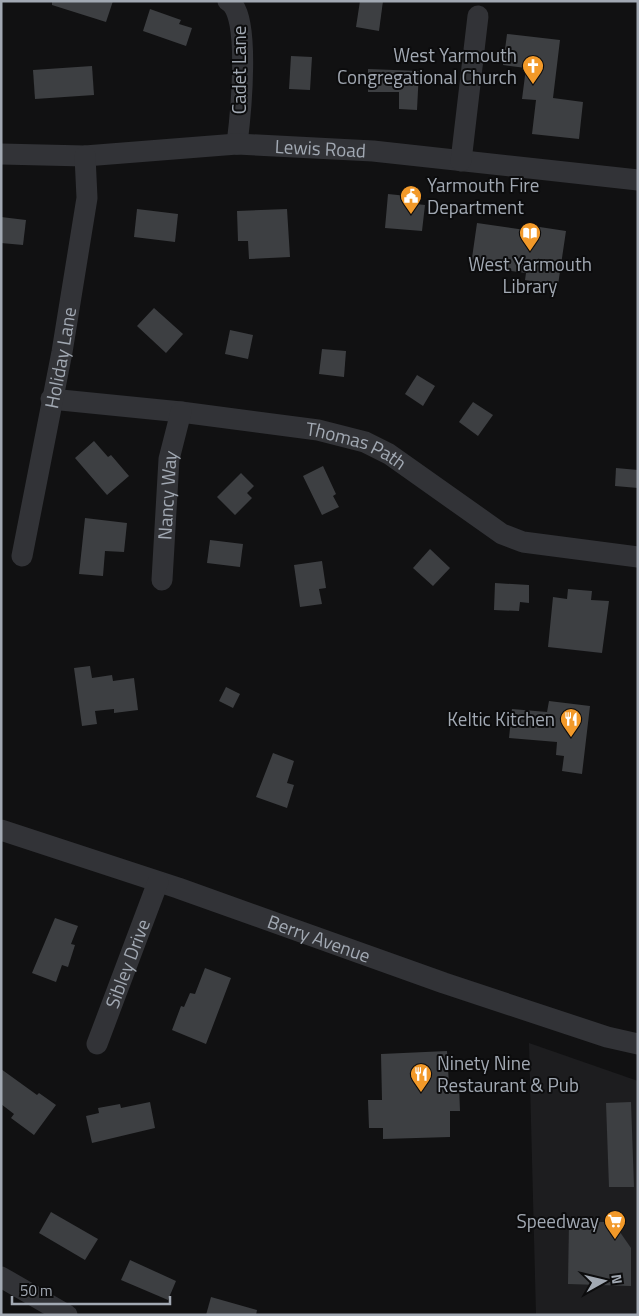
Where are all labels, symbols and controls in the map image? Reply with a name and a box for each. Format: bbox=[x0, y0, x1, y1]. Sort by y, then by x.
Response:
street label: Cadet Lane bbox=[224, 26, 253, 114]
place label: West Yarmouth Congregational Church bbox=[337, 40, 517, 91]
church icon: West Yarmouth Congregational Church bbox=[521, 54, 545, 85]
street label: Lewis Road bbox=[274, 131, 367, 165]
place label: Yarmouth Fire Department bbox=[427, 170, 539, 221]
public building icon: Yarmouth Fire Department bbox=[399, 184, 423, 215]
library icon: West Yarmouth Library bbox=[518, 221, 542, 252]
place label: West Yarmouth Library bbox=[468, 249, 592, 300]
street label: Holiday Lane bbox=[36, 305, 83, 411]
street label: Thomas Path bbox=[304, 414, 413, 476]
street label: Nancy Way bbox=[149, 447, 185, 541]
place label: Keltic Kitchen bbox=[447, 704, 555, 733]
restaurant icon: Keltic Kitchen bbox=[559, 707, 583, 738]
street label: Berry Avenue bbox=[264, 906, 375, 970]
street label: Sibley Drive bbox=[97, 915, 157, 1012]
place label: Ninety Nine Restaurant & Pub bbox=[437, 1048, 579, 1099]
restaurant icon: Ninety Nine Restaurant & Pub bbox=[409, 1062, 433, 1093]
place label: Speedway bbox=[516, 1206, 599, 1235]
supermarket icon: Speedway bbox=[603, 1209, 627, 1240]
north arrow bbox=[579, 1256, 629, 1306]
text: N bbox=[606, 1273, 628, 1285]
scale bar bbox=[12, 1274, 170, 1306]
text: 50 m bbox=[20, 1279, 53, 1302]

